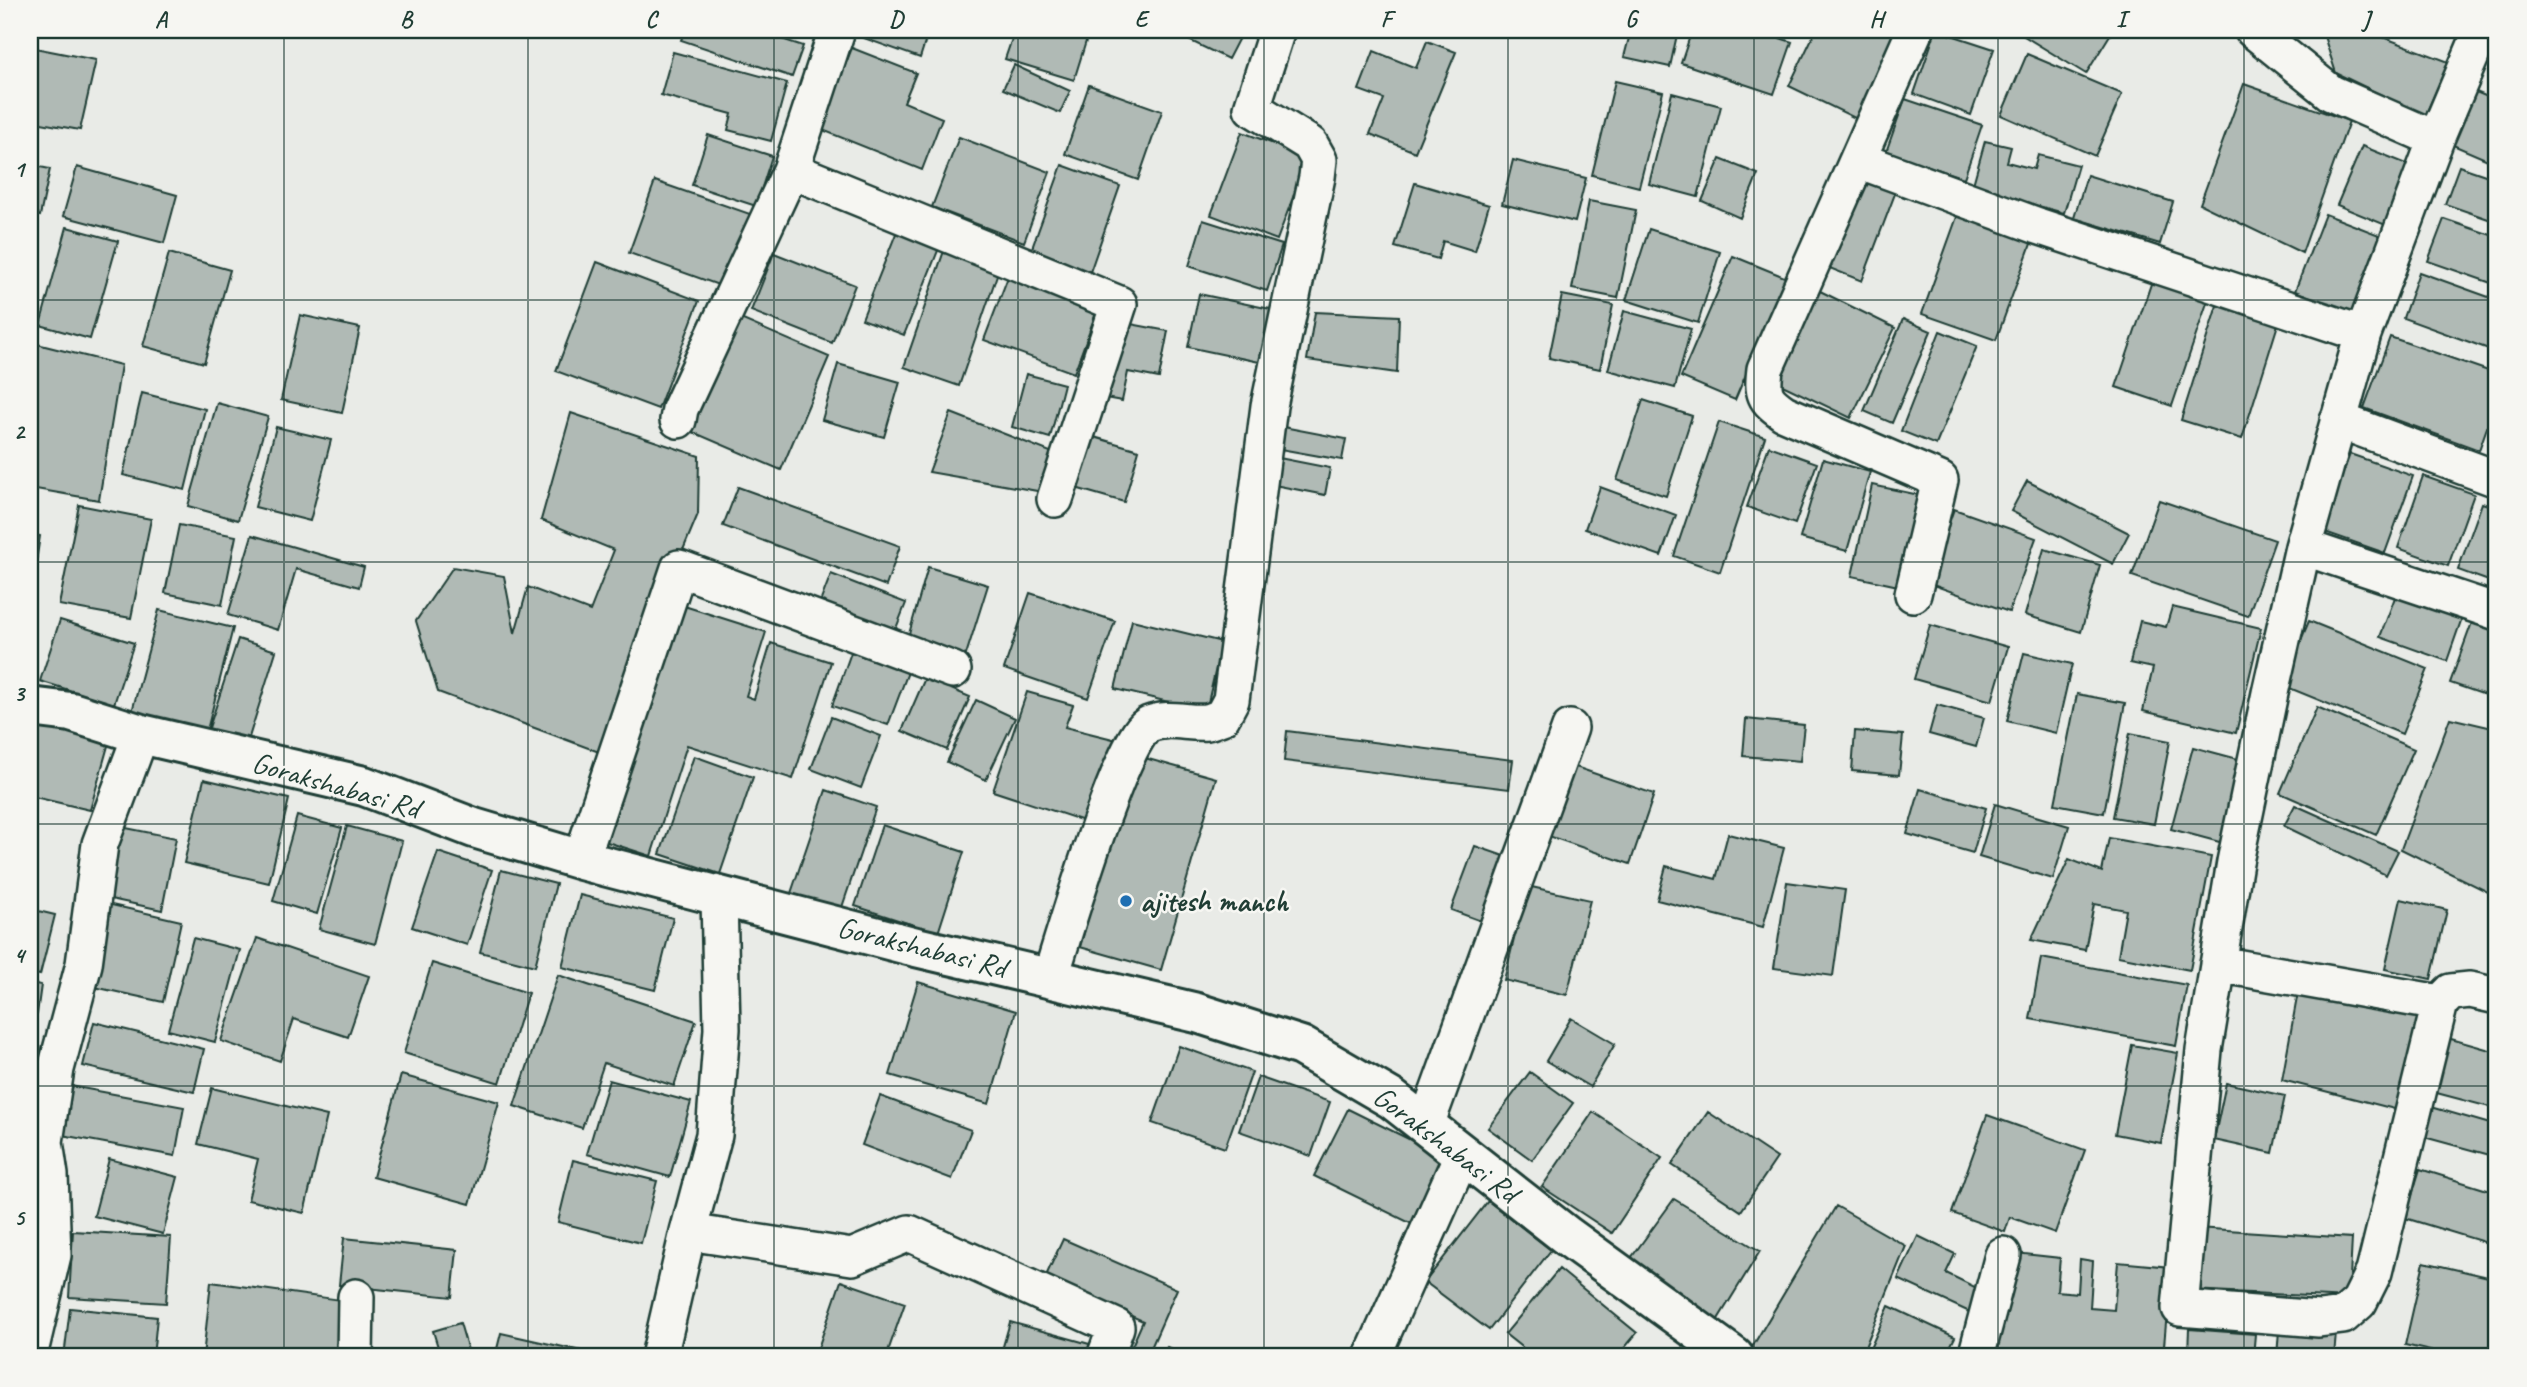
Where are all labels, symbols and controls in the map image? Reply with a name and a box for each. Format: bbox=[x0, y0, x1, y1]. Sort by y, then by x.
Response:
text: A bbox=[155, 5, 169, 34]
text: B bbox=[400, 5, 414, 34]
text: C bbox=[646, 5, 660, 34]
text: D bbox=[889, 5, 905, 34]
text: E bbox=[1135, 5, 1151, 34]
text: F bbox=[1381, 5, 1397, 34]
text: G bbox=[1625, 5, 1640, 34]
text: H bbox=[1869, 5, 1887, 34]
text: I bbox=[2116, 5, 2131, 34]
text: J bbox=[2360, 5, 2373, 34]
text: 1 bbox=[14, 155, 27, 184]
text: 2 bbox=[14, 417, 27, 446]
text: 3 bbox=[14, 679, 27, 708]
street label: Gorakshabasi Rd bbox=[248, 743, 428, 828]
place label: ajitesh manch bbox=[1140, 882, 1289, 920]
marker: ajitesh manch bbox=[1118, 893, 1134, 909]
street label: Gorakshabasi Rd bbox=[834, 908, 1014, 987]
text: 4 bbox=[14, 941, 27, 970]
street label: Gorakshabasi Rd bbox=[1366, 1077, 1530, 1214]
text: 5 bbox=[14, 1203, 26, 1232]

